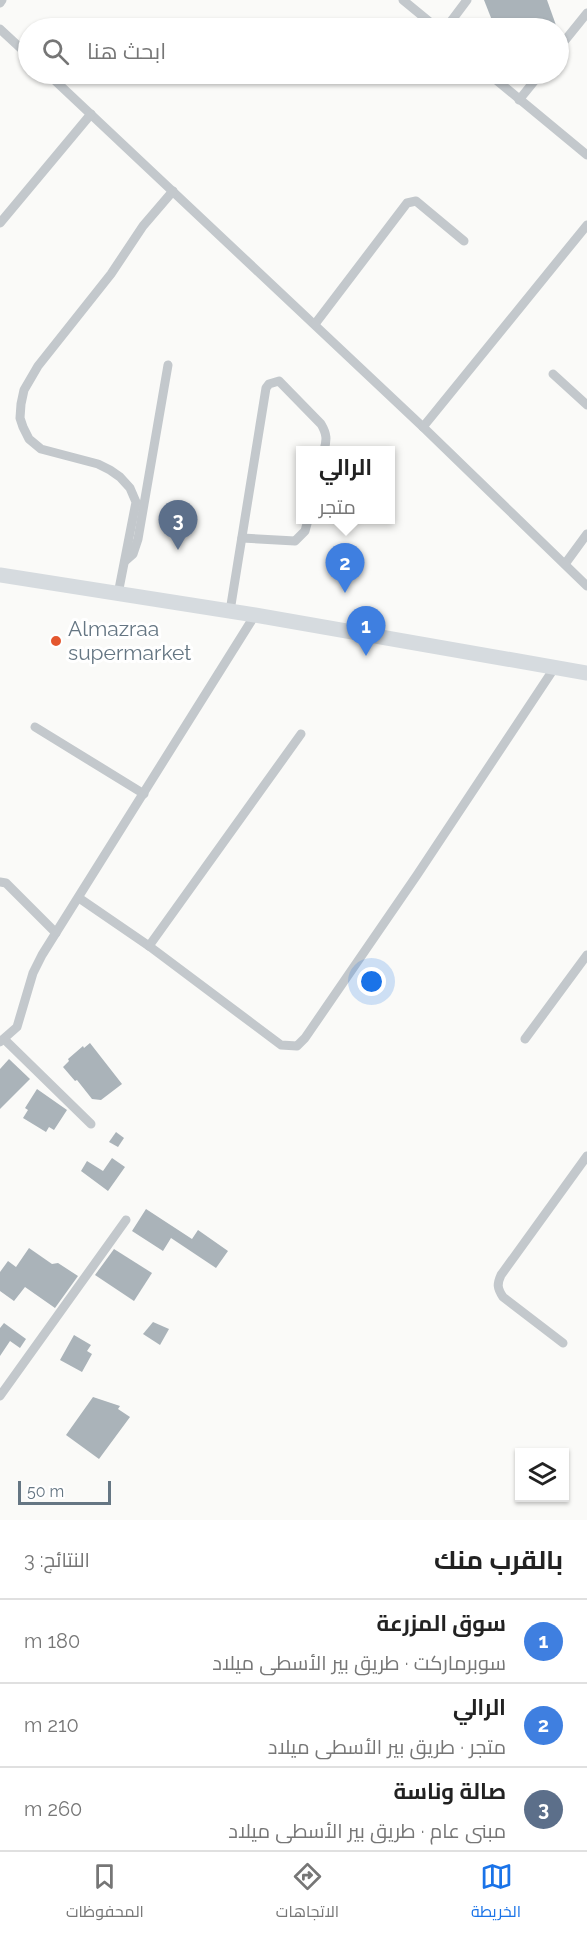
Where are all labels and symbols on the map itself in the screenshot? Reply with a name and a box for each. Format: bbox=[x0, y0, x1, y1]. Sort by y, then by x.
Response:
pin: 3 bbox=[158, 500, 198, 550]
pin: 2 bbox=[326, 544, 364, 593]
pin: 1 bbox=[346, 606, 386, 656]
place label: Almazraa supermarket bbox=[68, 616, 191, 665]
marker: Almazraa supermarket bbox=[49, 634, 63, 648]
your location bbox=[357, 967, 386, 996]
scale bar bbox=[18, 1478, 111, 1506]

